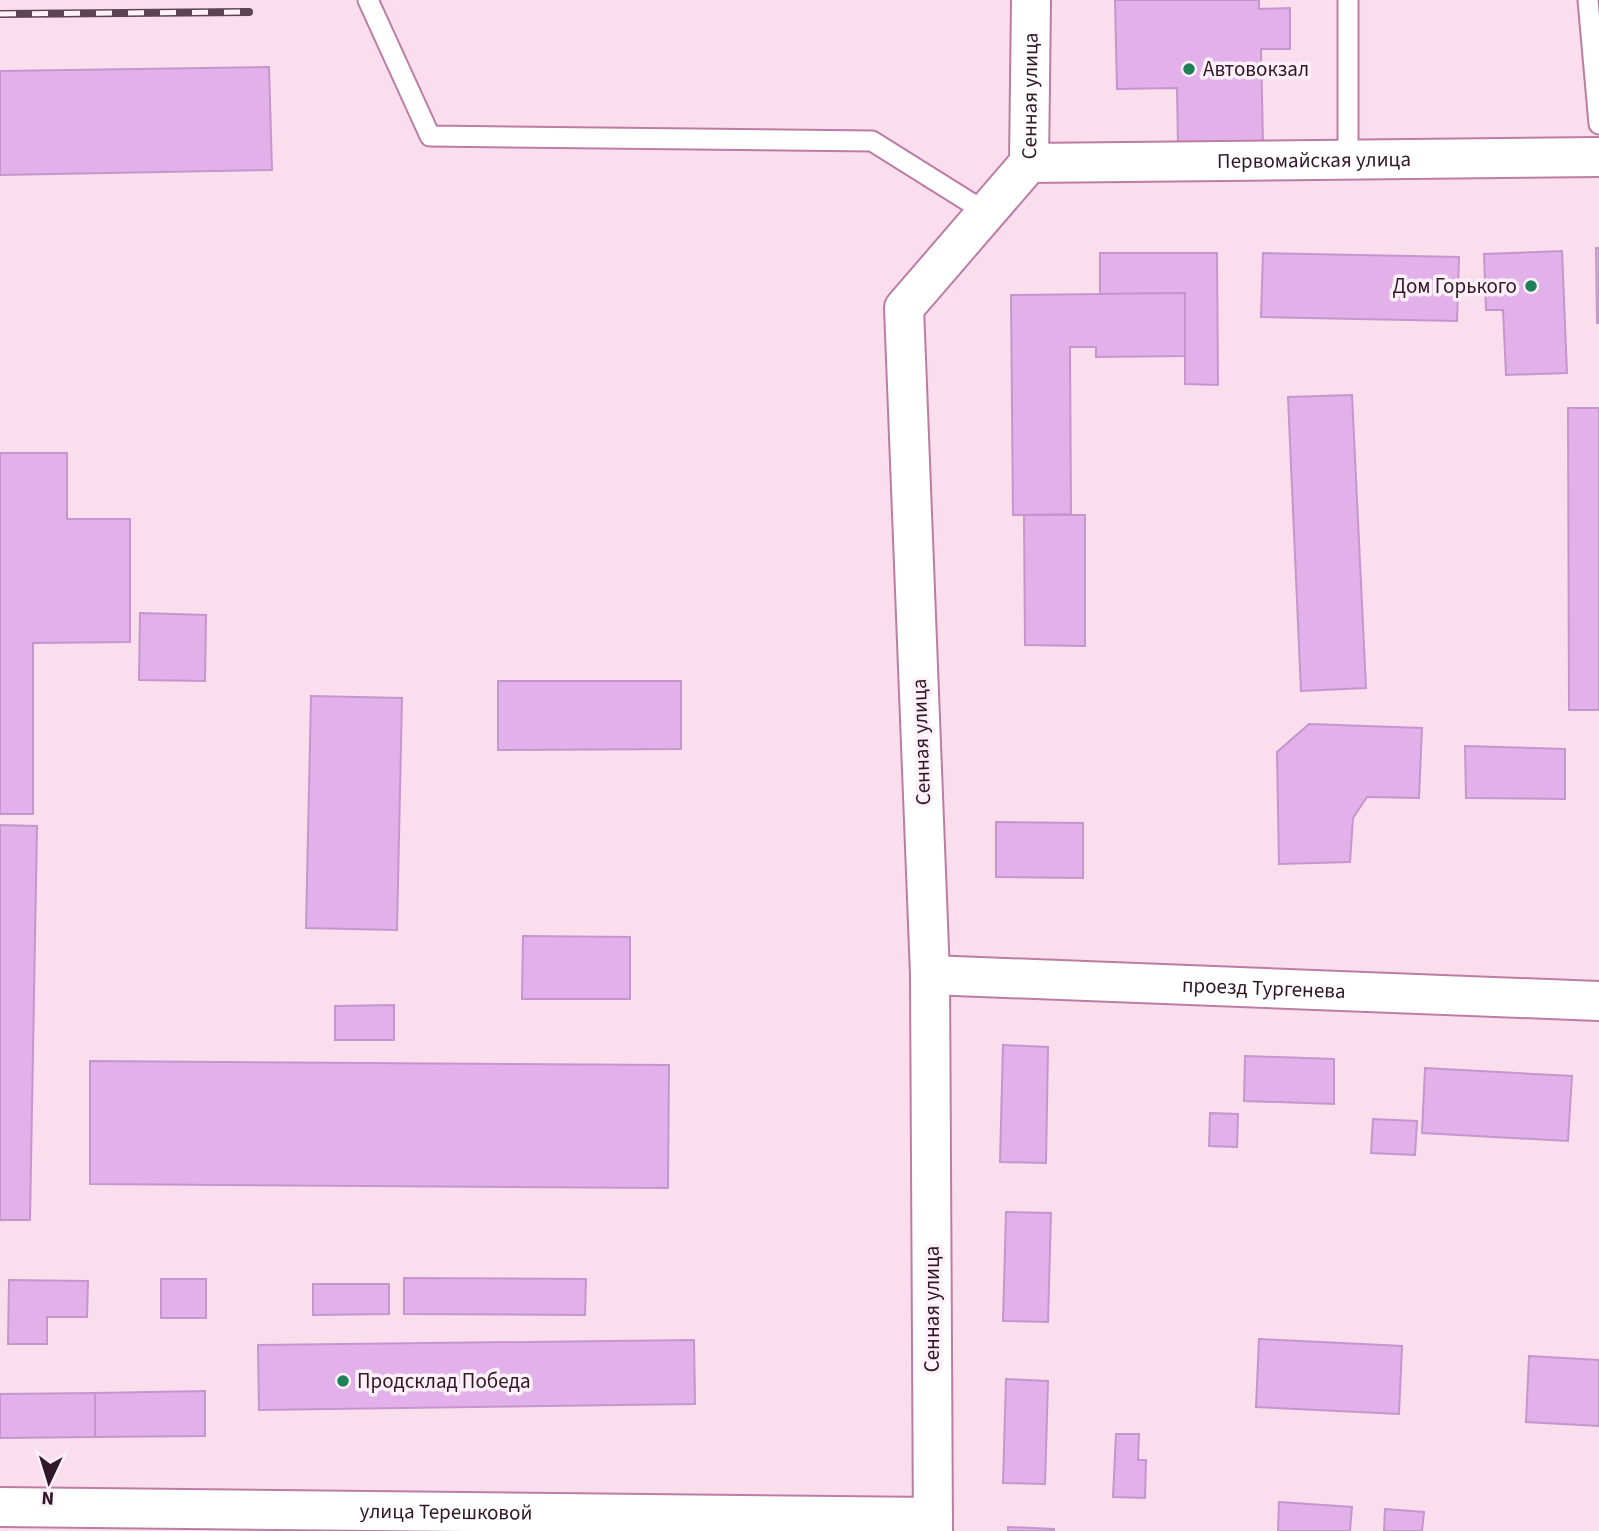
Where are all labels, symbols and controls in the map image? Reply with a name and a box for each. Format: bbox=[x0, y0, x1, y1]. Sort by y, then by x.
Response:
street label: Сенная улица bbox=[1014, 32, 1046, 160]
place label: Автовокзал bbox=[1203, 54, 1309, 84]
marker: Автовокзал bbox=[1181, 61, 1197, 77]
street label: Первомайская улица bbox=[1217, 144, 1411, 176]
place label: Дом Горького bbox=[1392, 271, 1517, 301]
marker: Дом Горького bbox=[1523, 278, 1539, 294]
street label: Сенная улица bbox=[904, 678, 938, 806]
street label: проезд Тургенева bbox=[1181, 970, 1346, 1006]
street label: Сенная улица bbox=[917, 1246, 947, 1372]
place label: Продсклад Победа bbox=[357, 1366, 531, 1396]
marker: Продсклад Победа bbox=[335, 1373, 351, 1389]
north arrow bbox=[14, 1447, 84, 1517]
text: N bbox=[41, 1484, 55, 1511]
street label: улица Терешковой bbox=[359, 1496, 533, 1528]

